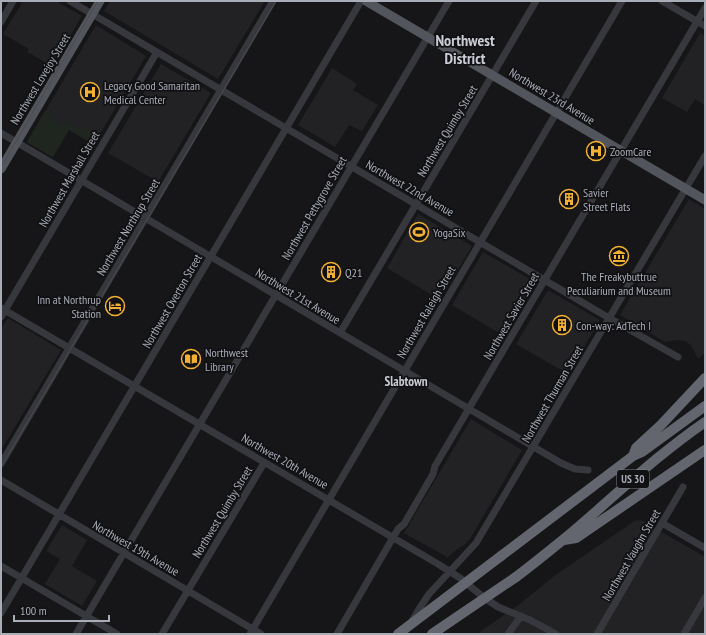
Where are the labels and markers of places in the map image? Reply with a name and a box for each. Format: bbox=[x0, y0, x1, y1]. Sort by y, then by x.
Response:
place label: Legacy Good Samaritan Medical Center bbox=[104, 78, 200, 107]
hospital icon: Legacy Good Samaritan Medical Center bbox=[79, 81, 101, 103]
hospital icon: ZoomCare bbox=[585, 140, 607, 162]
place label: ZoomCare bbox=[610, 144, 651, 159]
place label: Savier Street Flats bbox=[583, 185, 630, 214]
building icon: Savier Street Flats bbox=[558, 188, 580, 210]
sports icon: YogaSix bbox=[408, 221, 430, 243]
place label: YogaSix bbox=[433, 225, 466, 240]
museum icon: The Freakybuttrue Peculiarium and Museum bbox=[608, 245, 630, 267]
building icon: Q21 bbox=[320, 261, 342, 283]
place label: Q21 bbox=[345, 265, 362, 280]
place label: The Freakybuttrue Peculiarium and Museum bbox=[567, 269, 671, 298]
place label: Inn at Northrup Station bbox=[37, 292, 101, 321]
hotel icon: Inn at Northrup Station bbox=[104, 295, 126, 317]
building icon: Con-way: AdTech I bbox=[551, 314, 573, 336]
place label: Con-way: AdTech I bbox=[576, 318, 651, 333]
place label: Northwest Library bbox=[205, 345, 249, 374]
library icon: Northwest Library bbox=[180, 348, 202, 370]

